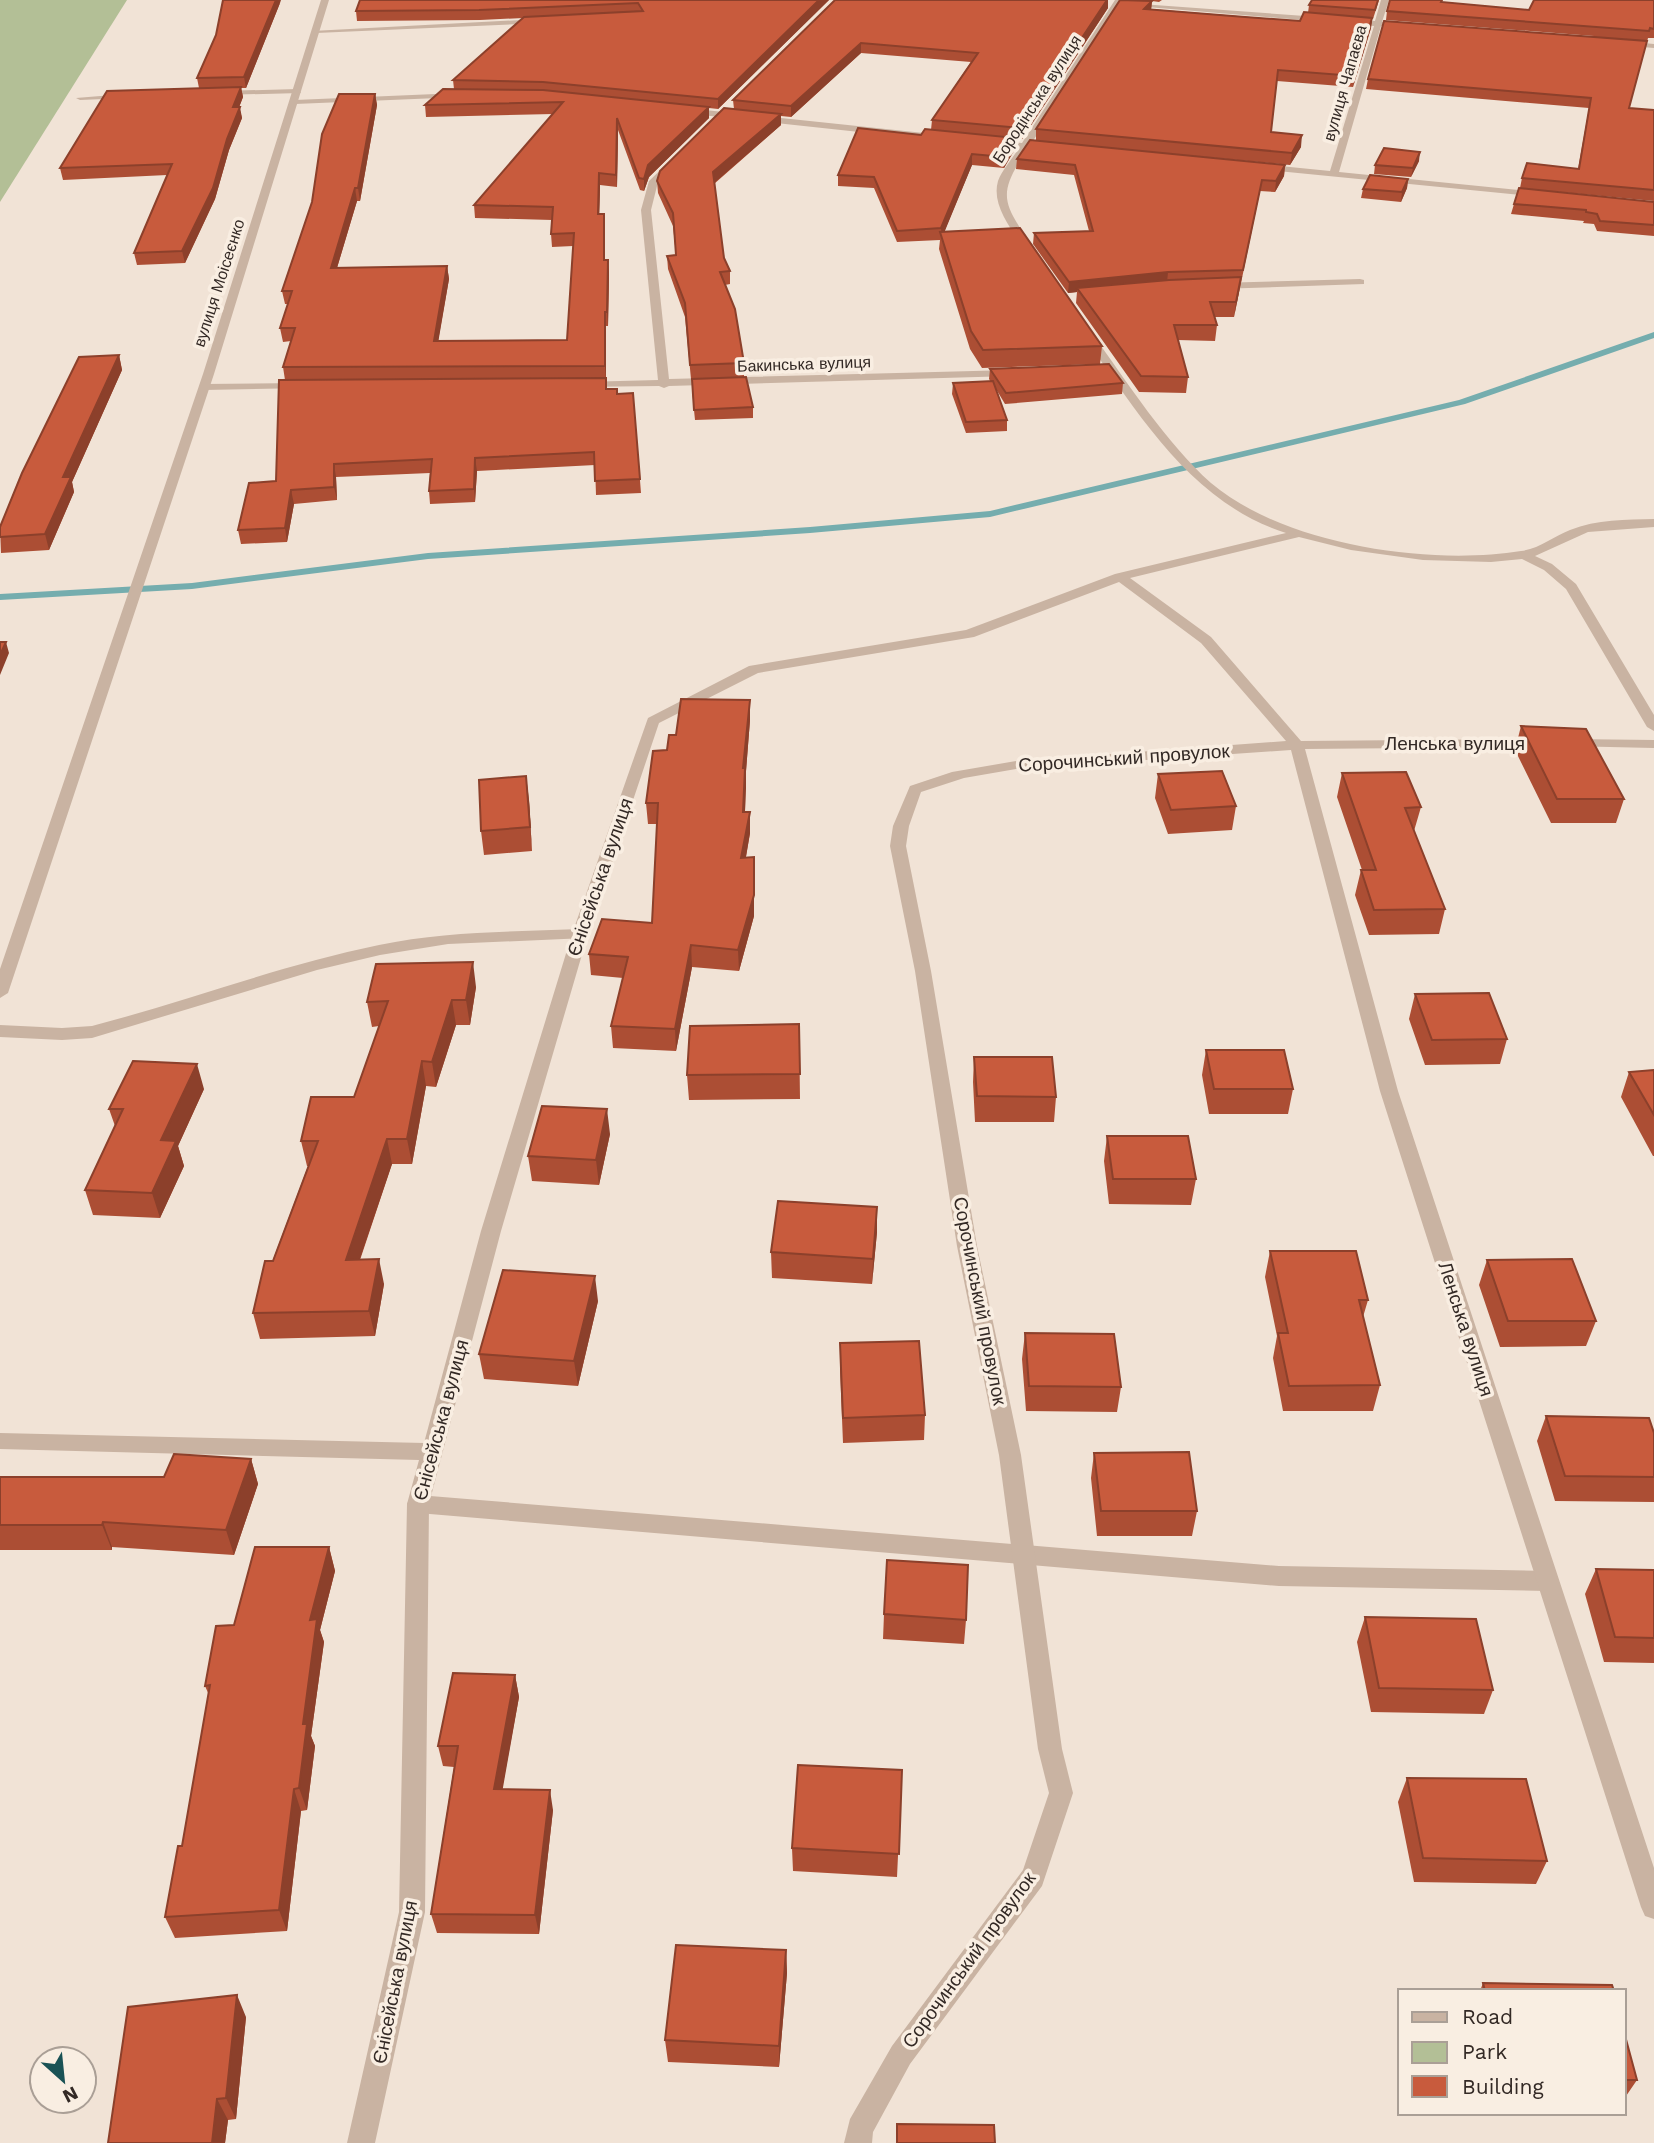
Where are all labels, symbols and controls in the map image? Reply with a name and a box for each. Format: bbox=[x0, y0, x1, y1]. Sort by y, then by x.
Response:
street label: вулиця Чапаєва bbox=[1319, 23, 1371, 143]
street label: Бородінська вулиця bbox=[989, 32, 1085, 166]
street label: вулиця Моісеєнко bbox=[189, 217, 249, 349]
street label: Бакинська вулиця bbox=[737, 352, 871, 376]
street label: Ленська вулиця bbox=[1385, 732, 1525, 755]
street label: Сорочинський провулок bbox=[1018, 739, 1231, 777]
street label: Єнісейська вулиця bbox=[562, 795, 638, 959]
street label: Сорочинський провулок bbox=[949, 1195, 1012, 1408]
street label: Ленська вулиця bbox=[1433, 1259, 1499, 1399]
street label: Єнісейська вулиця bbox=[408, 1337, 474, 1503]
street label: Сорочинський провулок bbox=[897, 1867, 1041, 2052]
street label: Єнісейська вулиця bbox=[368, 1898, 422, 2066]
legend bbox=[1398, 1989, 1626, 2115]
text: Road bbox=[1462, 2004, 1513, 2029]
text: Park bbox=[1462, 2039, 1507, 2064]
north arrow bbox=[28, 2045, 98, 2115]
text: Building bbox=[1462, 2074, 1544, 2099]
text: N bbox=[59, 2081, 82, 2108]

